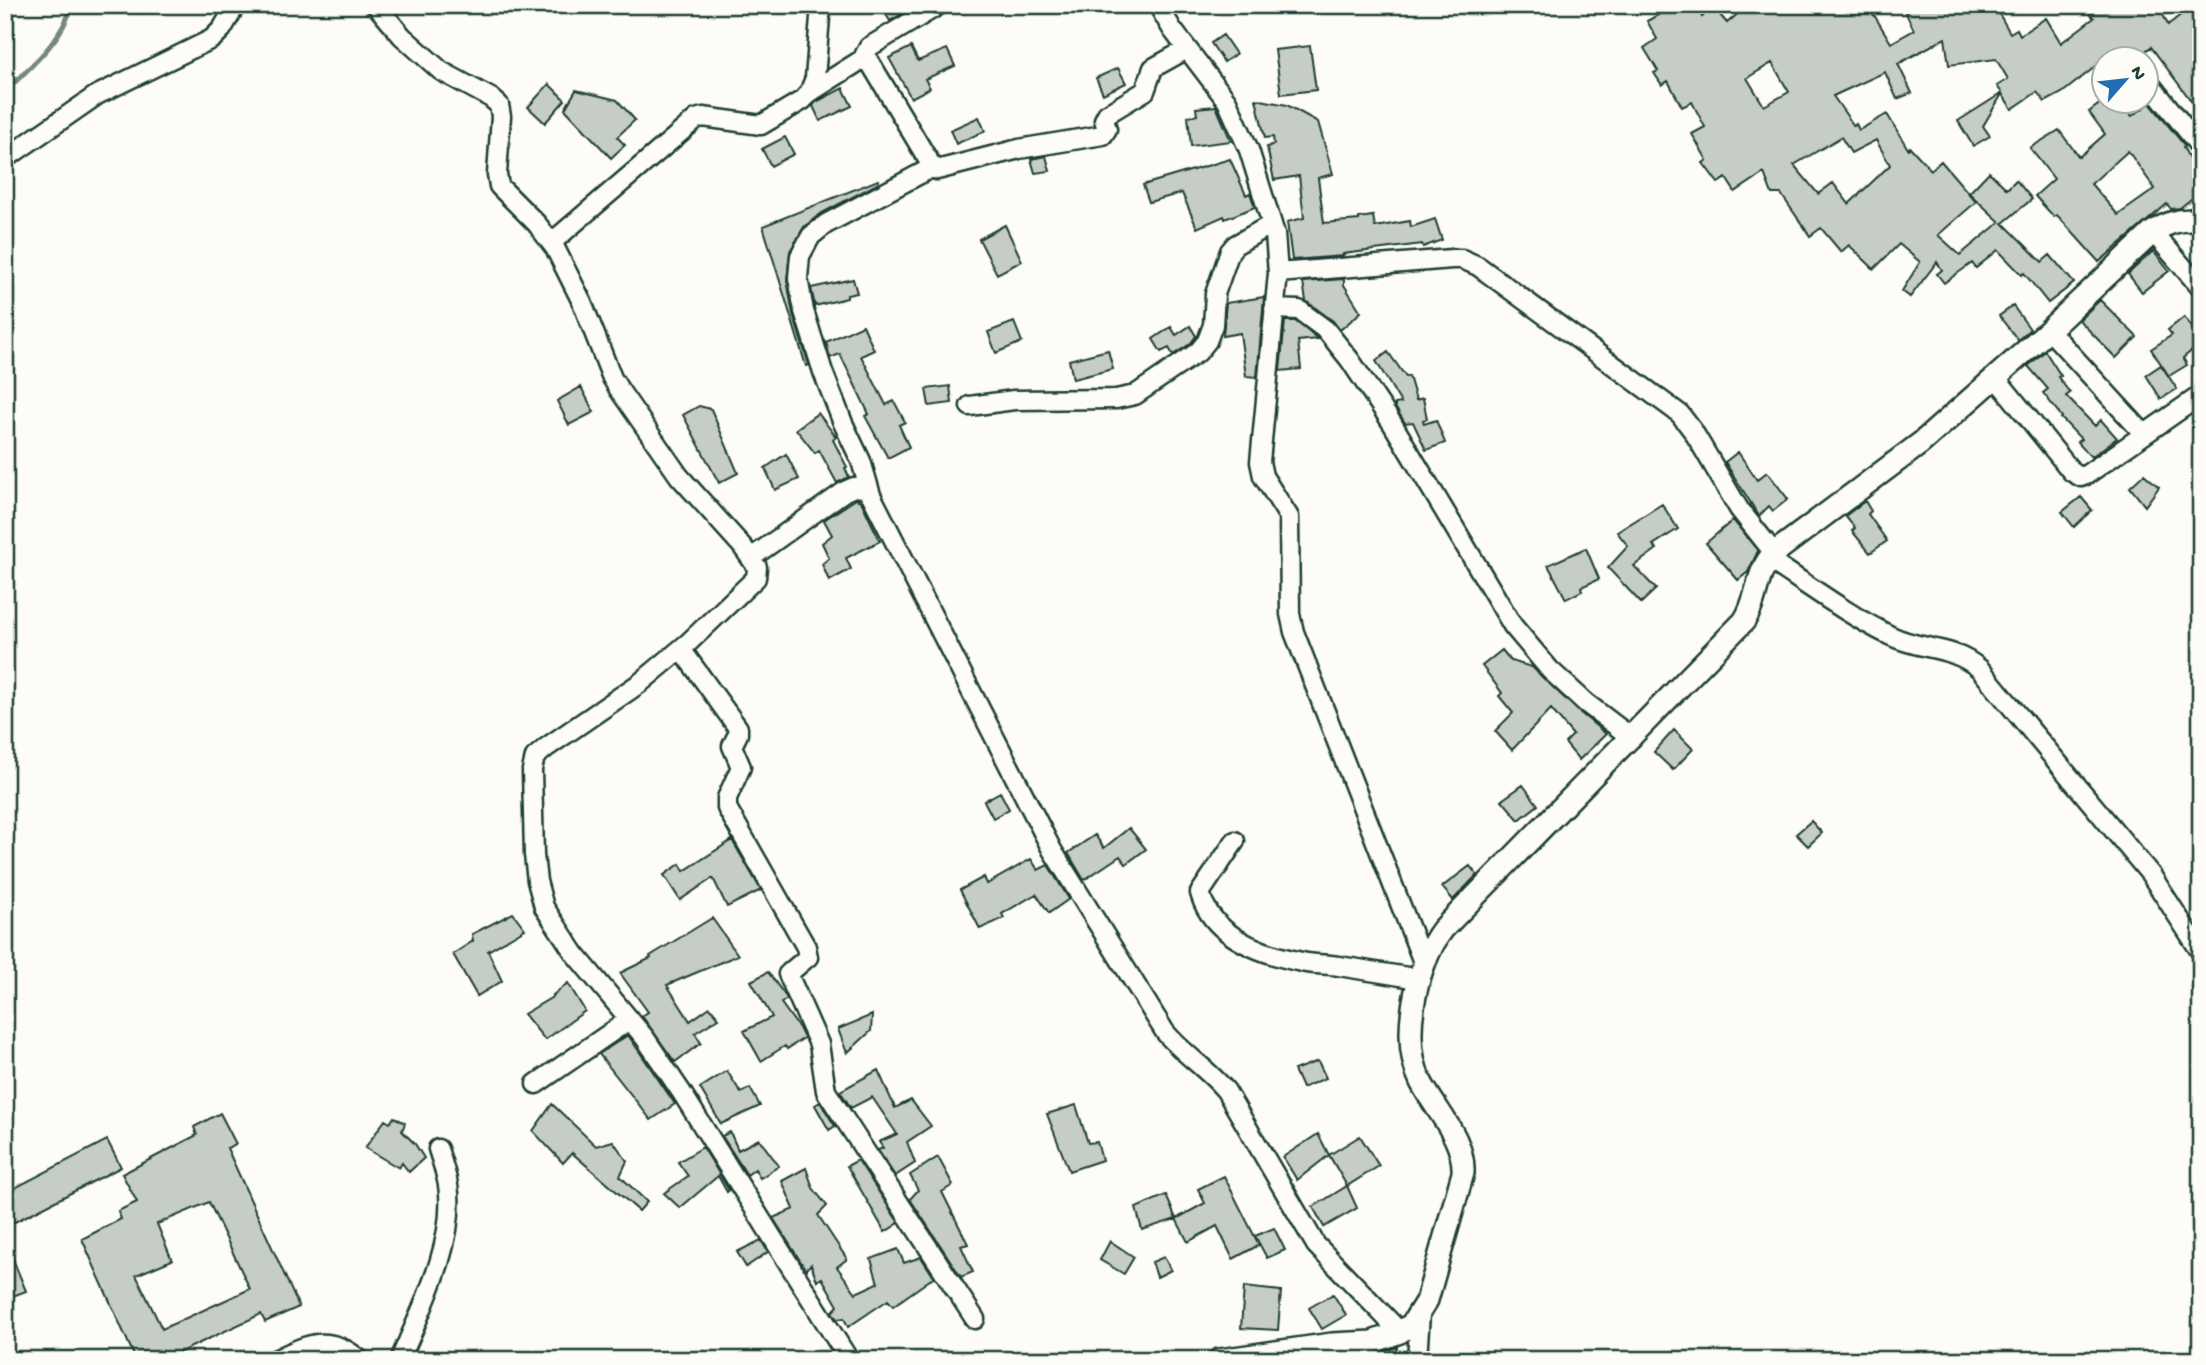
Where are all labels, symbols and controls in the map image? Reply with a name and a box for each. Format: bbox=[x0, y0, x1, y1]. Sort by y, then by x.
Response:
north arrow bbox=[2090, 46, 2160, 116]
text: N bbox=[2124, 63, 2150, 85]

